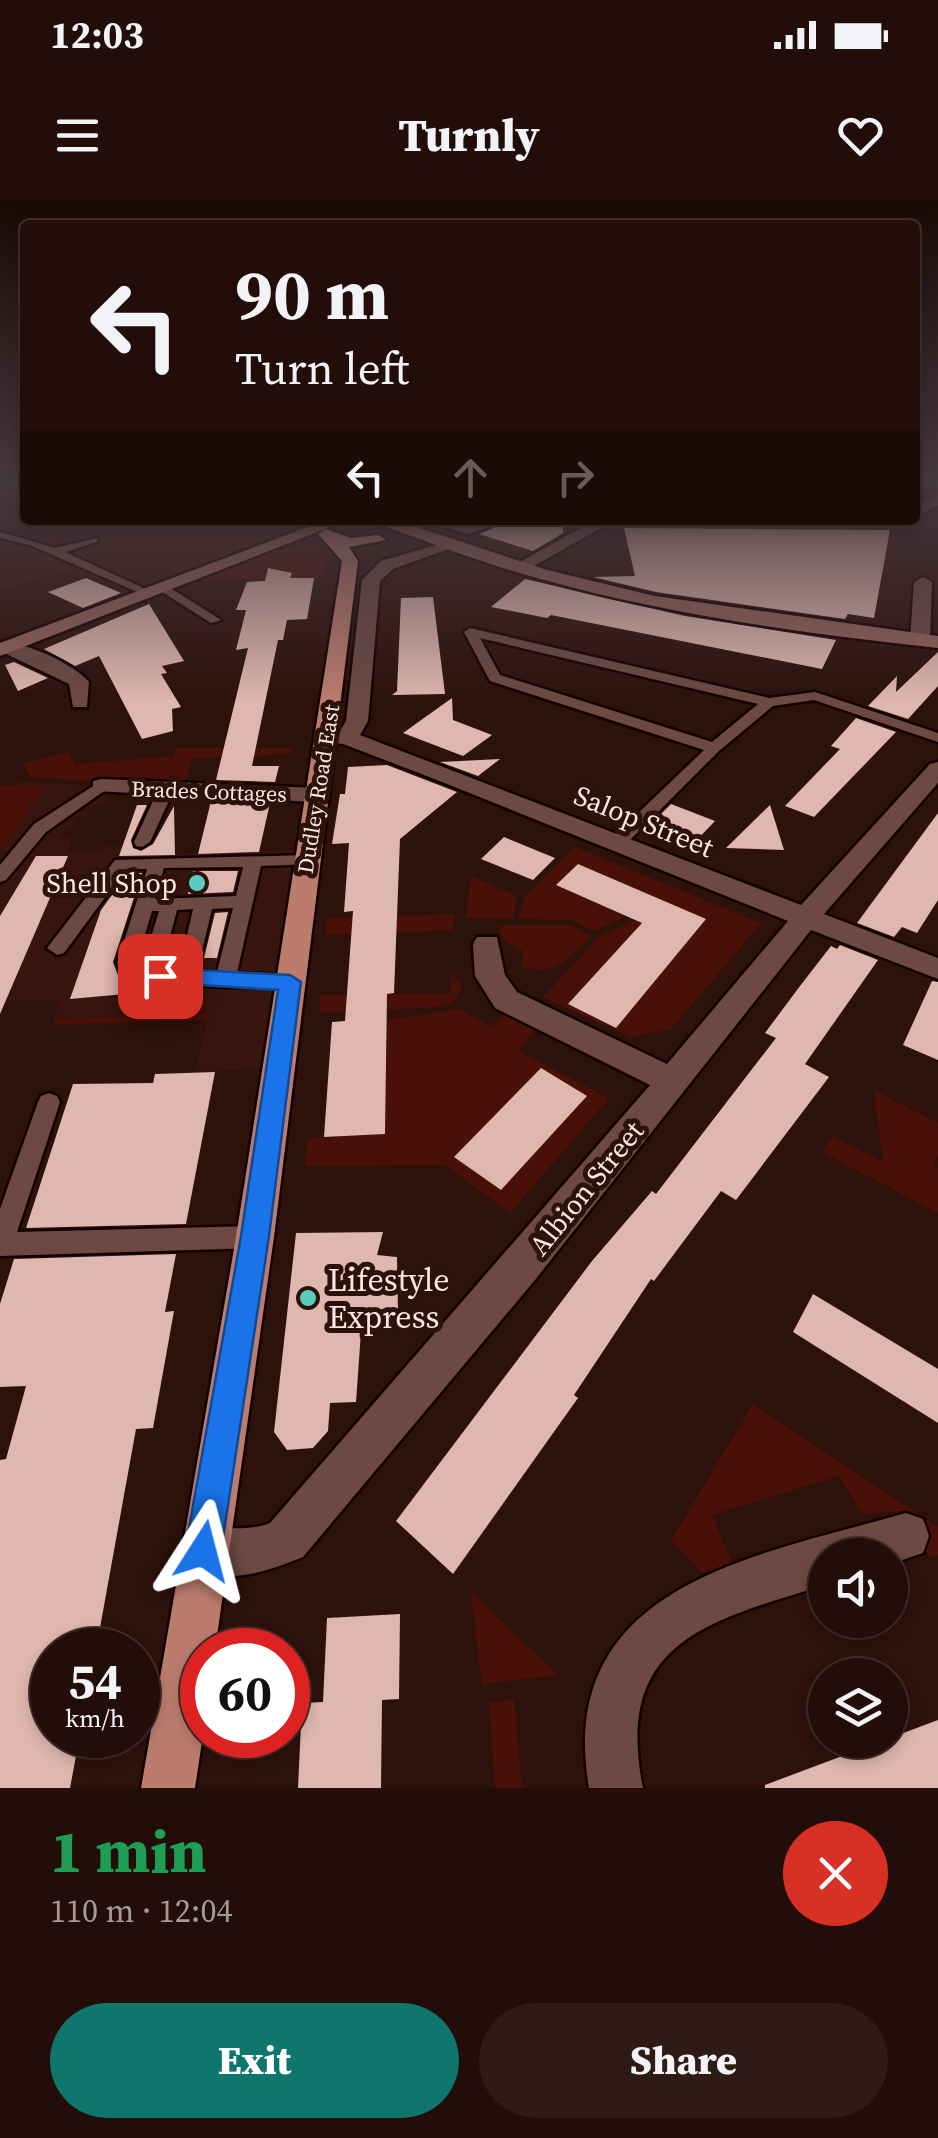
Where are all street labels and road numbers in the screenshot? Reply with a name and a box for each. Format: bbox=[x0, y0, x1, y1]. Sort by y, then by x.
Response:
street label: Dudley Road East bbox=[290, 701, 346, 876]
street label: Brades Cottages bbox=[131, 773, 287, 809]
street label: Salop Street bbox=[569, 776, 720, 867]
street label: Albion Street bbox=[520, 1112, 653, 1263]

